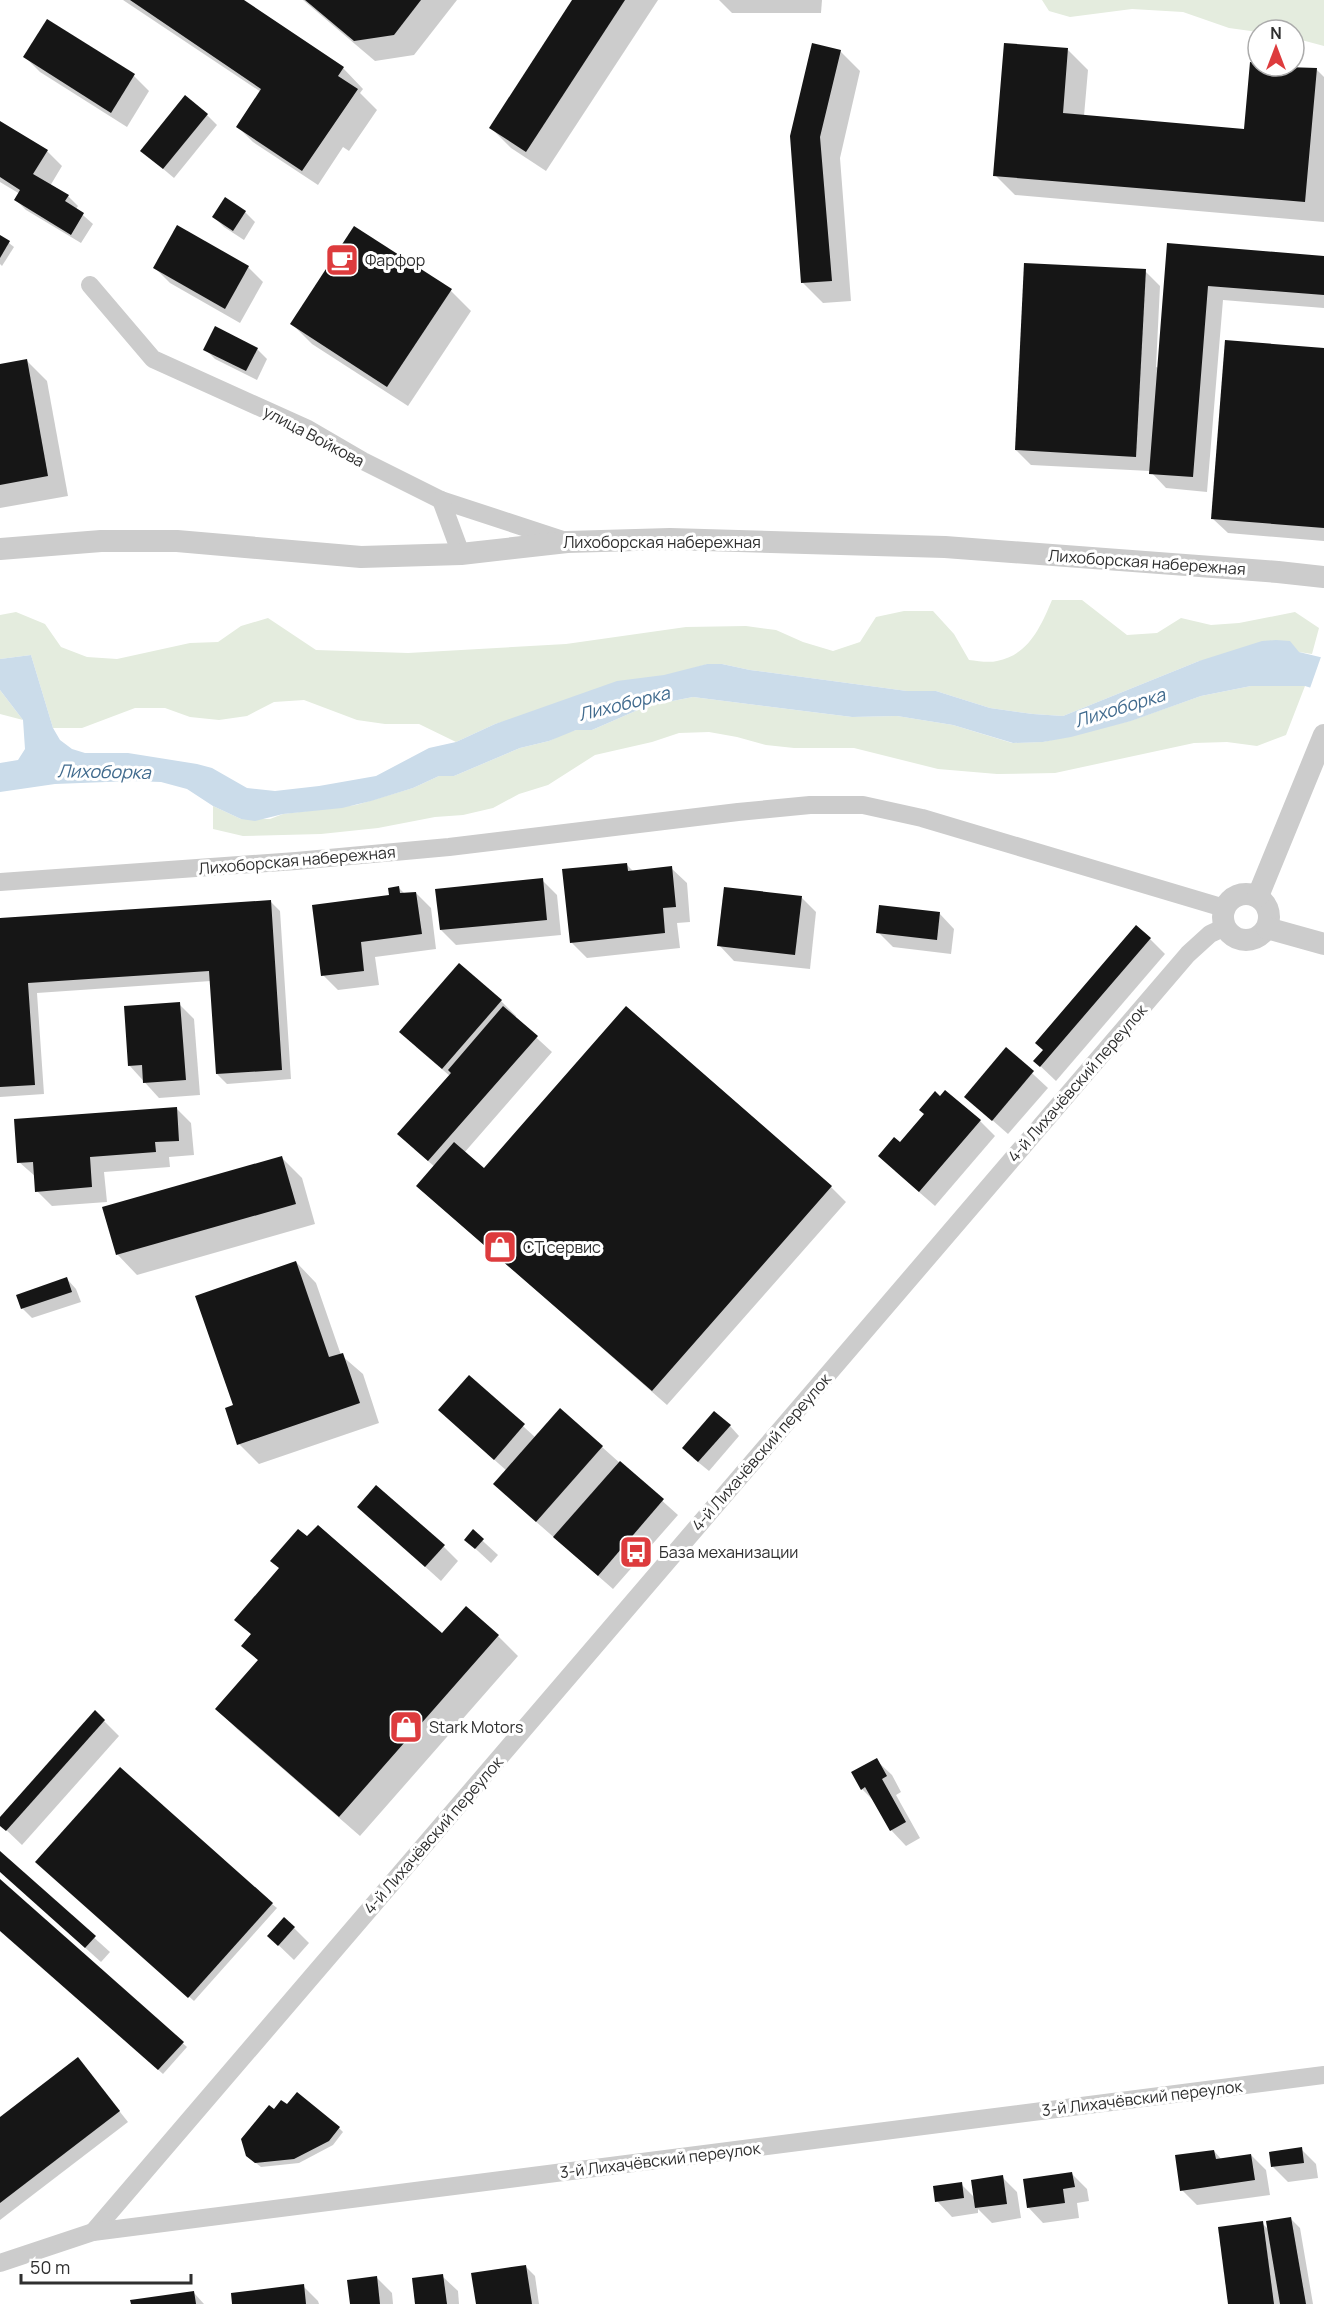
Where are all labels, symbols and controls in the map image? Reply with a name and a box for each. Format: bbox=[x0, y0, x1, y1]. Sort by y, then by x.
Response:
north arrow bbox=[1246, 18, 1306, 78]
text: N bbox=[1270, 22, 1282, 44]
cafe icon: Фарфор bbox=[324, 242, 360, 278]
place label: Фарфор bbox=[365, 249, 425, 271]
street label: улица Войкова bbox=[260, 400, 368, 472]
street label: Лихоборская набережная bbox=[563, 531, 761, 553]
street label: Лихоборская набережная bbox=[1048, 544, 1246, 580]
water label: Лихоборка bbox=[576, 680, 673, 726]
water label: Лихоборка bbox=[1072, 682, 1169, 732]
water label: Лихоборка bbox=[57, 758, 152, 784]
street label: Лихоборская набережная bbox=[198, 840, 396, 880]
street label: 4-й Лихачёвский переулок bbox=[1002, 999, 1152, 1167]
shop icon: СТ сервис bbox=[482, 1229, 518, 1265]
place label: СТ сервис bbox=[523, 1236, 601, 1258]
street label: 4-й Лихачёвский переулок bbox=[686, 1368, 836, 1536]
bus stop icon: База механизации bbox=[618, 1534, 654, 1570]
place label: База механизации bbox=[659, 1541, 798, 1563]
shop icon: Stark Motors bbox=[388, 1709, 424, 1745]
place label: Stark Motors bbox=[429, 1716, 523, 1738]
street label: 4-й Лихачёвский переулок bbox=[358, 1751, 508, 1919]
street label: 3-й Лихачёвский переулок bbox=[1040, 2075, 1245, 2121]
street label: 3-й Лихачёвский переулок bbox=[558, 2137, 763, 2183]
scale bar bbox=[21, 2247, 190, 2285]
text: 50 m bbox=[30, 2255, 70, 2279]

